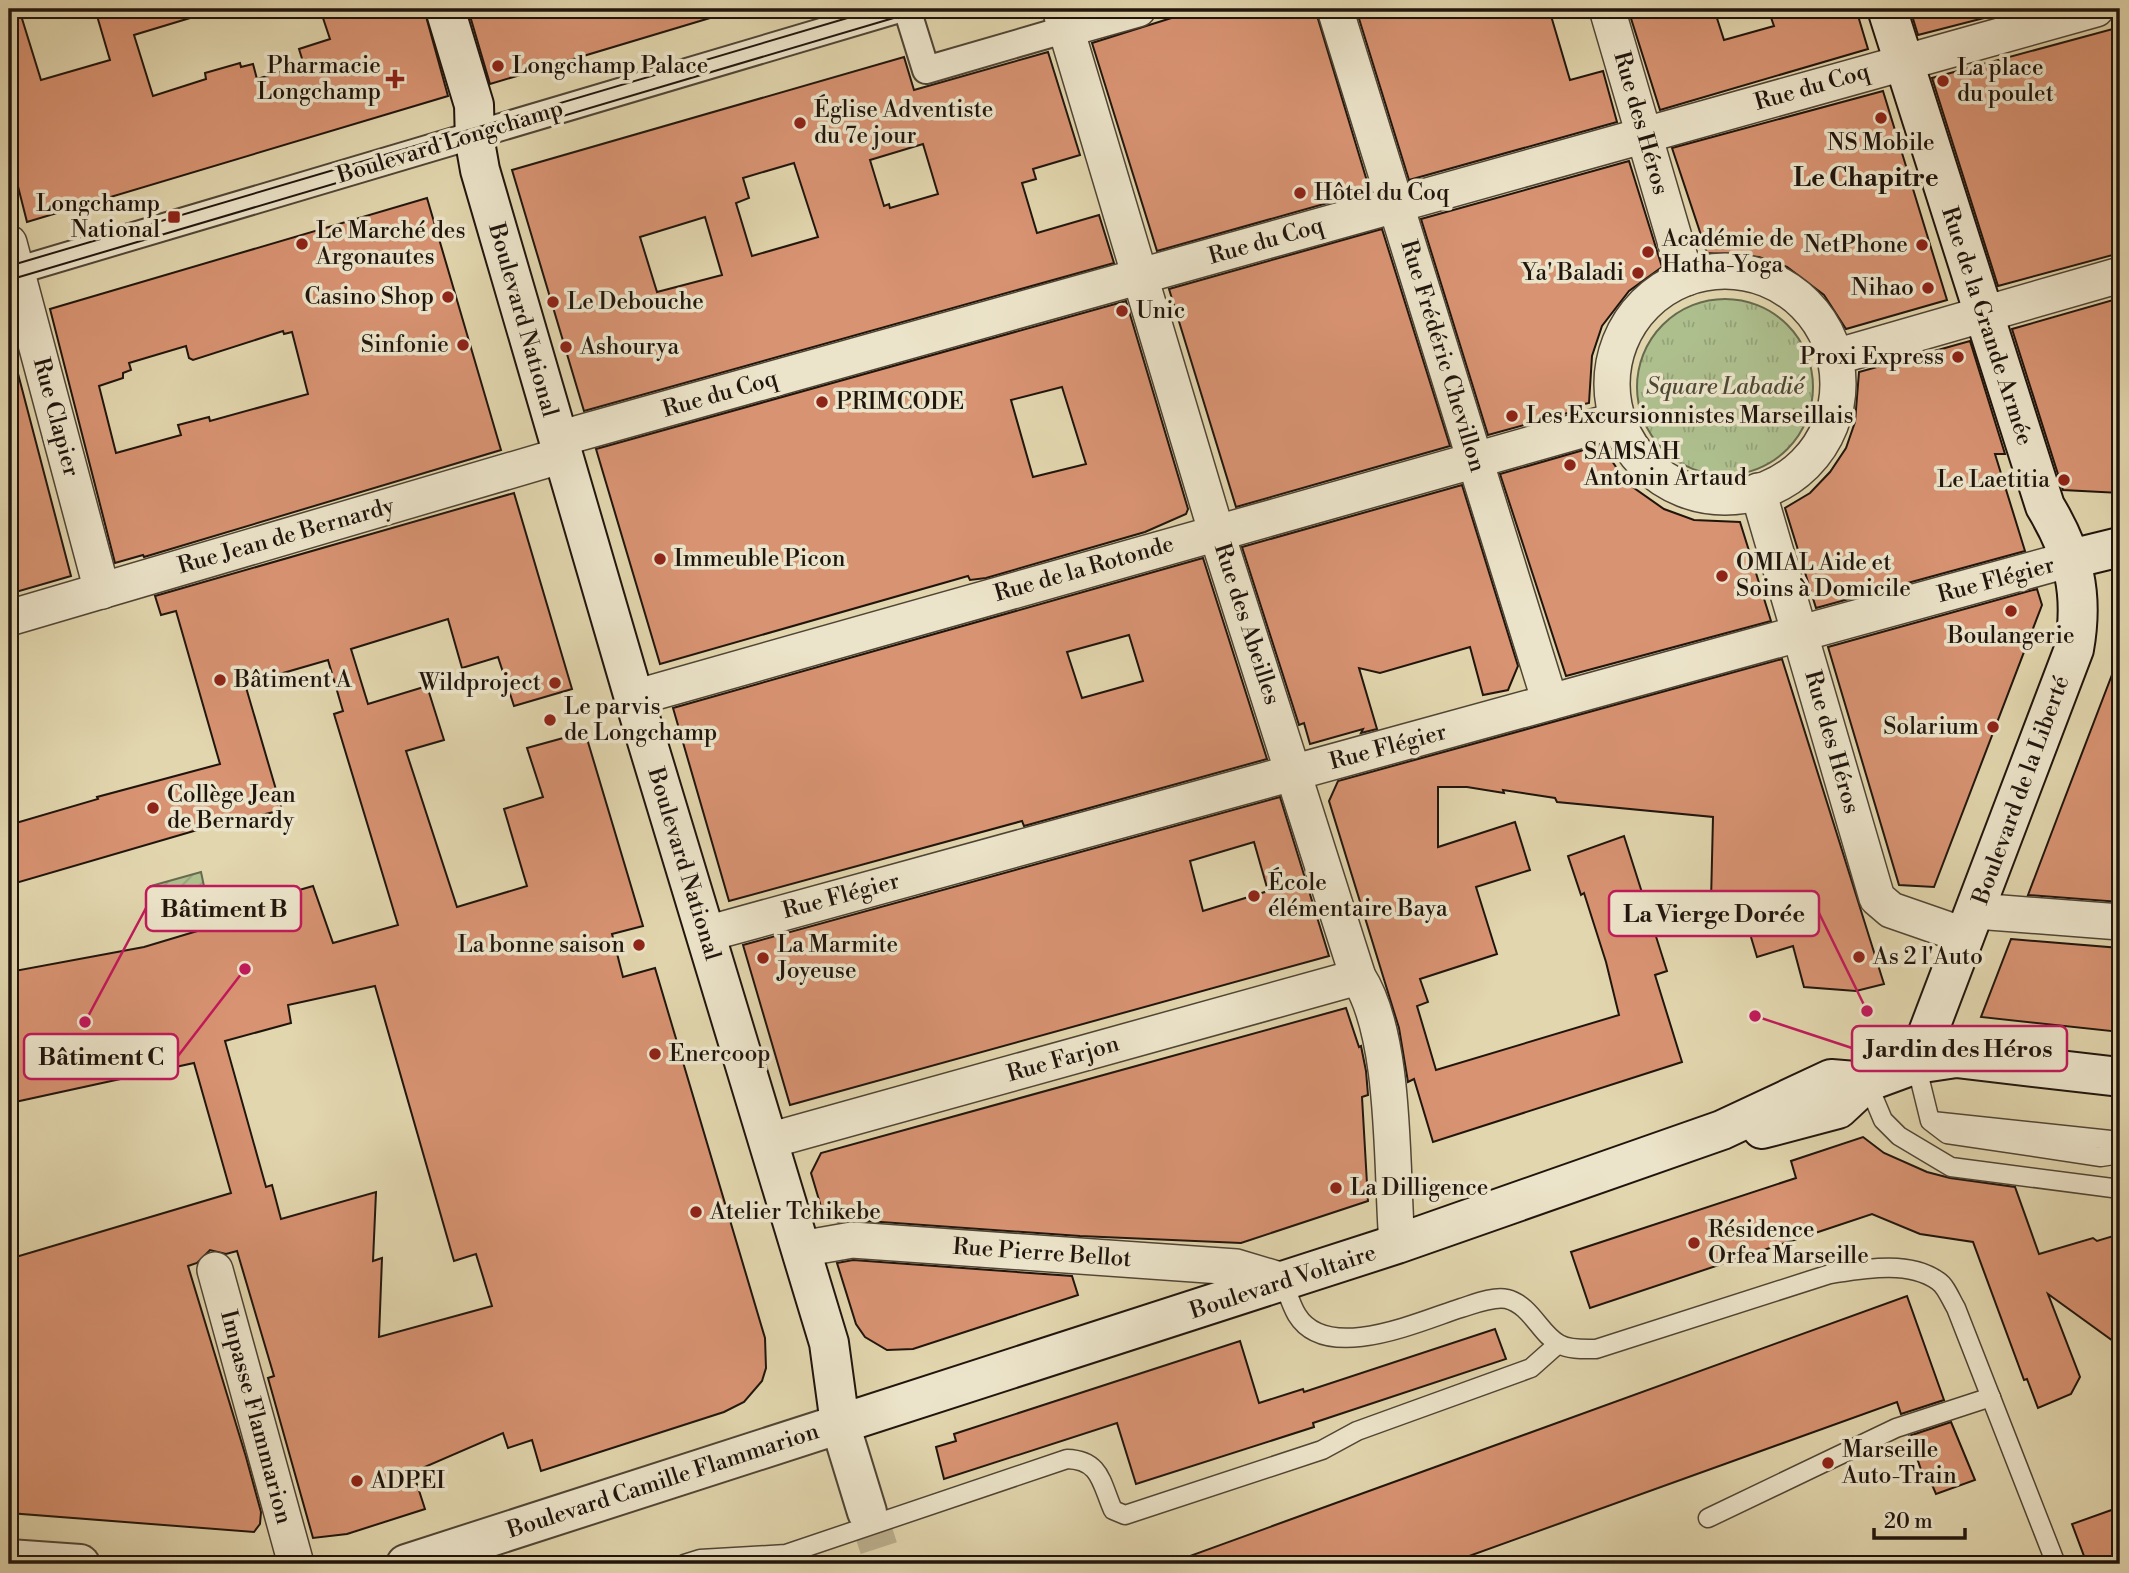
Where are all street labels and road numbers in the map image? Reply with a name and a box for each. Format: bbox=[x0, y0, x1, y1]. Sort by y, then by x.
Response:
street label: Rue des Héros bbox=[1607, 48, 1675, 198]
street label: Rue du Coq bbox=[1751, 57, 1873, 117]
street label: Boulevard Longchamp bbox=[333, 94, 566, 190]
street label: Rue de la Grande Armée bbox=[1935, 203, 2039, 449]
street label: Rue du Coq bbox=[1205, 211, 1327, 271]
street label: Boulevard National bbox=[482, 219, 564, 420]
street label: Rue Frédéric Chevillon bbox=[1394, 237, 1492, 476]
street label: Rue Clapier bbox=[27, 354, 85, 480]
street label: Rue du Coq bbox=[659, 364, 781, 424]
street label: Rue Jean de Bernardy bbox=[174, 491, 398, 580]
street label: Rue de la Rotonde bbox=[991, 530, 1177, 608]
street label: Rue des Abeilles bbox=[1208, 540, 1286, 708]
street label: Rue Flégier bbox=[1934, 551, 2058, 609]
street label: Rue des Héros bbox=[1798, 667, 1866, 817]
street label: Boulevard de la Liberté bbox=[1966, 672, 2075, 909]
street label: Rue Flégier bbox=[1326, 718, 1450, 776]
street label: Boulevard National bbox=[641, 763, 727, 964]
street label: Rue Flégier bbox=[779, 867, 903, 925]
street label: Rue Farjon bbox=[1004, 1030, 1123, 1088]
street label: Rue Pierre Bellot bbox=[952, 1233, 1132, 1273]
street label: Boulevard Voltaire bbox=[1185, 1239, 1380, 1326]
street label: Impasse Flammarion bbox=[214, 1307, 298, 1527]
street label: Boulevard Camille Flammarion bbox=[503, 1417, 823, 1545]

